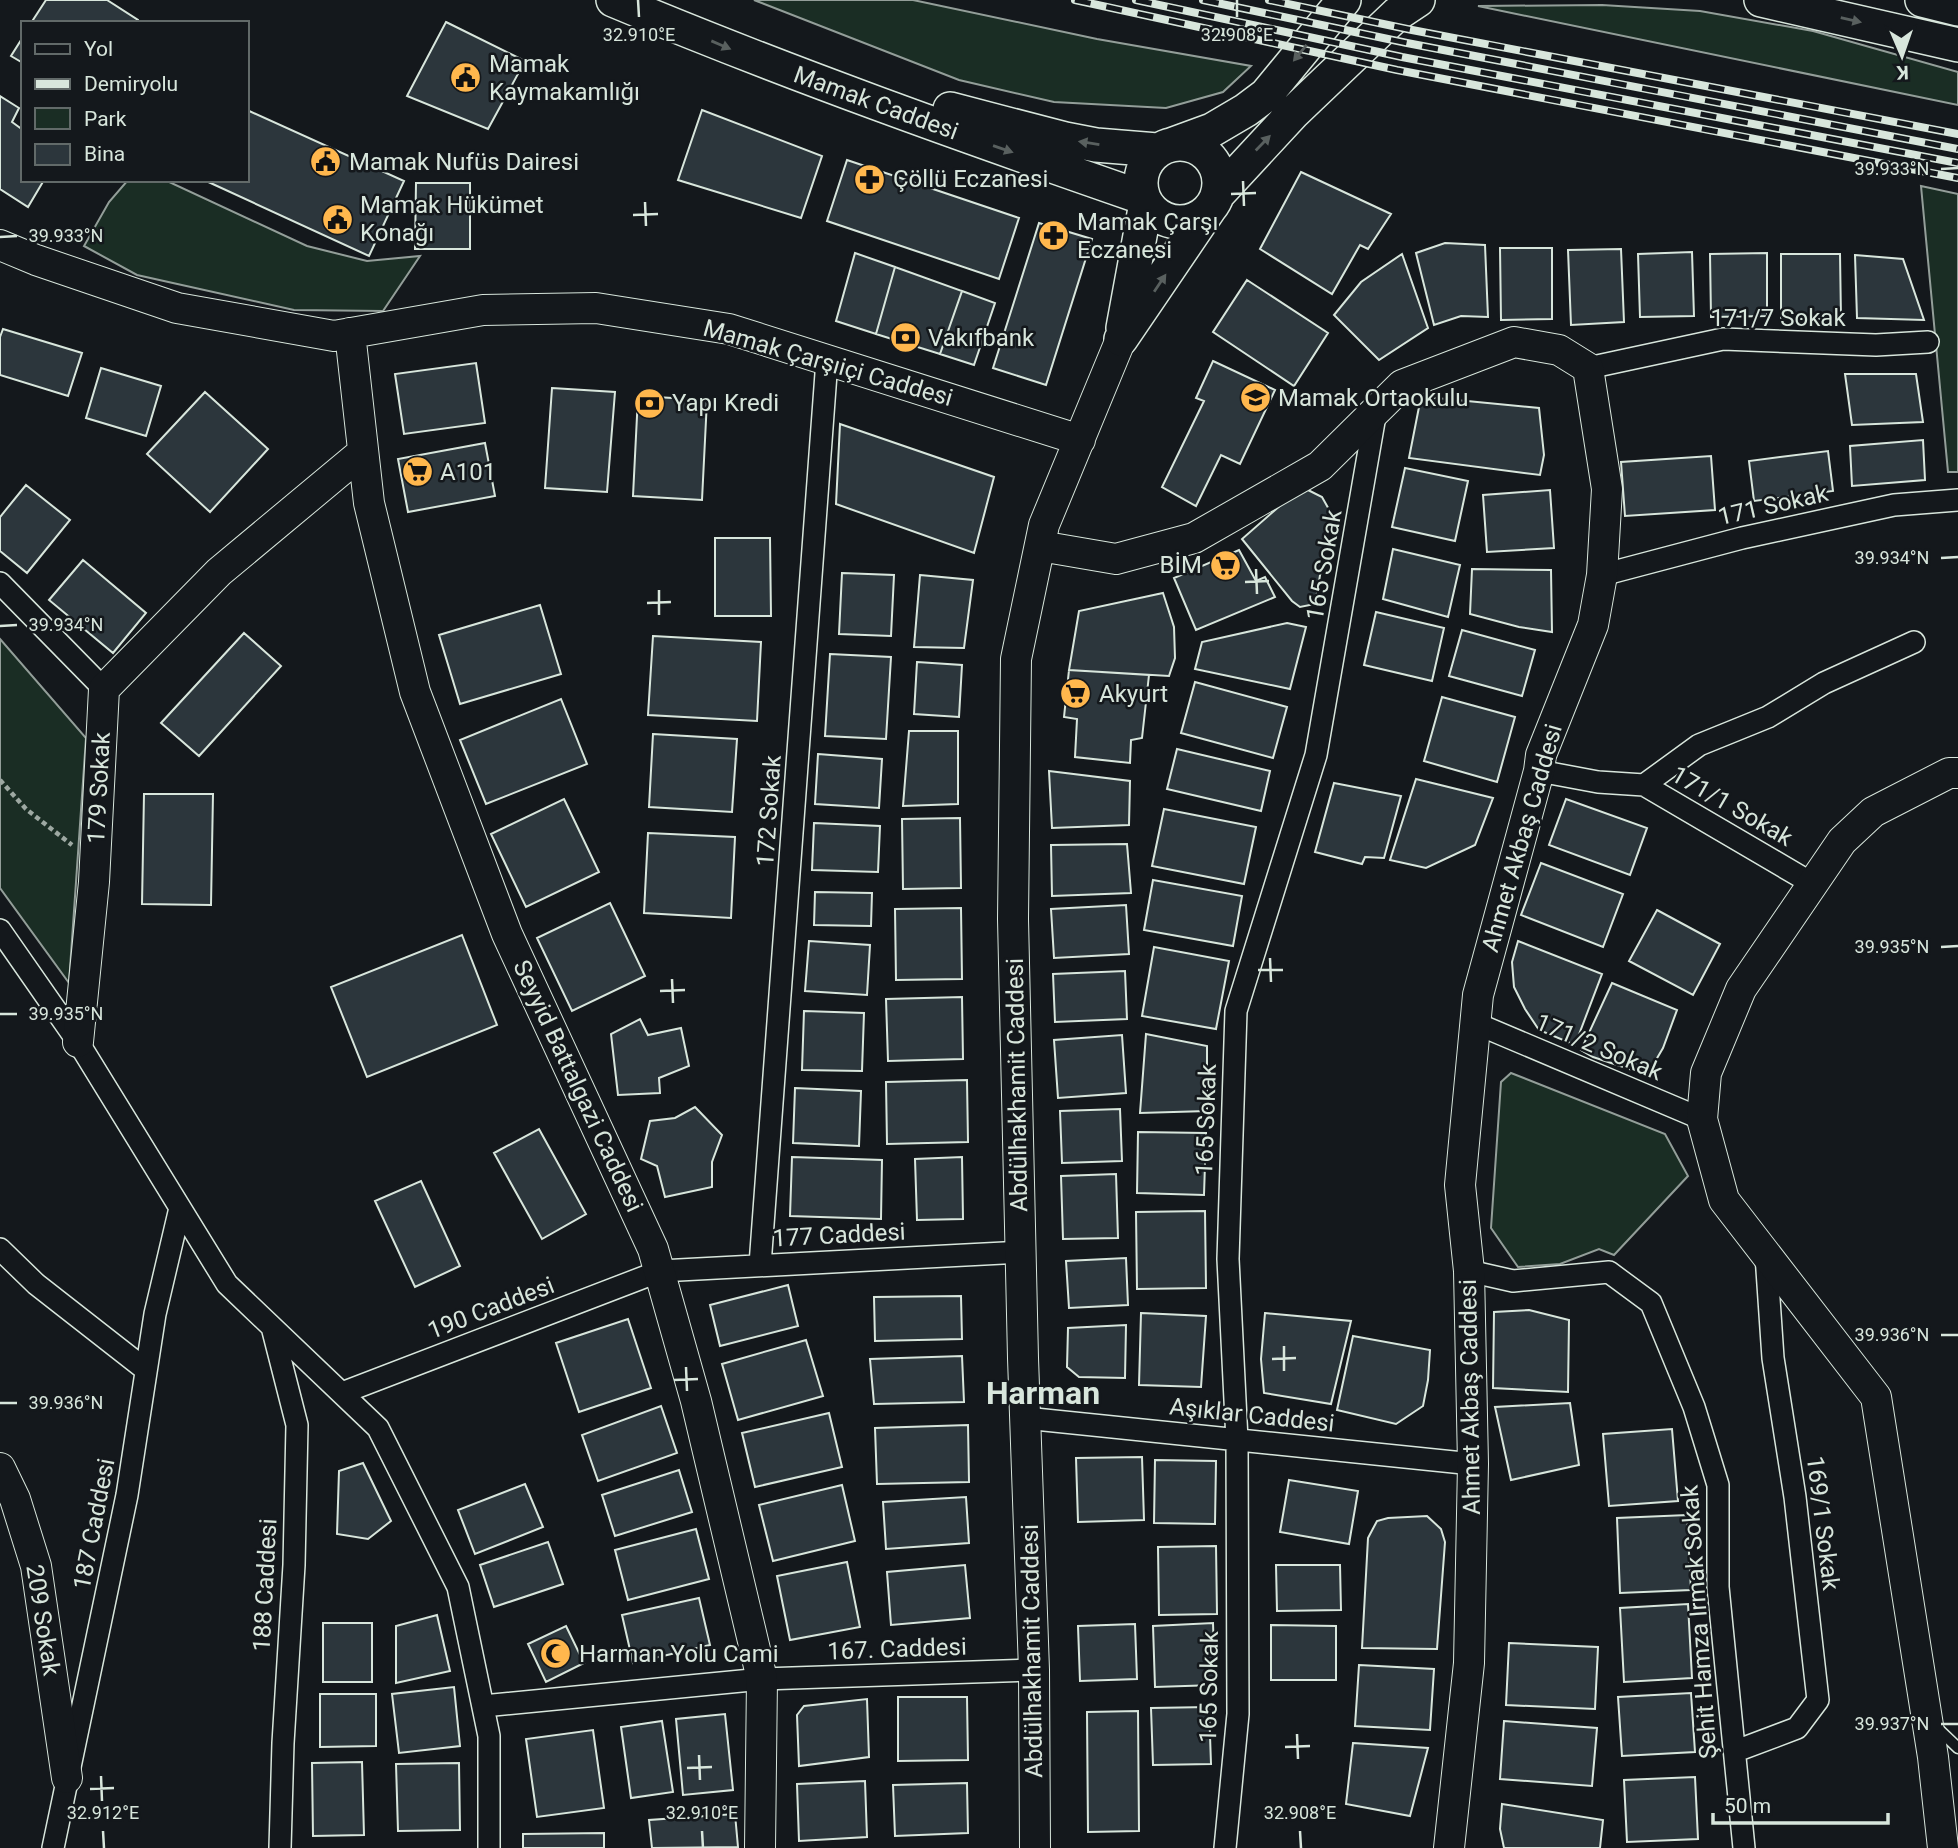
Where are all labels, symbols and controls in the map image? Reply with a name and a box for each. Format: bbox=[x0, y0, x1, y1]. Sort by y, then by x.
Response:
one-way arrow bbox=[1840, 15, 1862, 26]
legend bbox=[21, 21, 248, 182]
north arrow bbox=[1867, 21, 1937, 91]
text: 32.910°E bbox=[603, 24, 675, 45]
text: 32.908°E bbox=[1201, 24, 1273, 45]
text: Yol bbox=[84, 37, 113, 61]
one-way arrow bbox=[711, 39, 731, 51]
one-way arrow bbox=[1293, 43, 1308, 61]
place label: Mamak Kaymakamlığı bbox=[489, 50, 640, 106]
street label: Mamak Caddesi bbox=[790, 60, 962, 146]
public building icon: Mamak Kaymakamlığı bbox=[449, 61, 483, 95]
text: K bbox=[1895, 61, 1909, 84]
text: Demiryolu bbox=[84, 72, 178, 96]
text: Park bbox=[84, 107, 127, 131]
one-way arrow bbox=[1255, 135, 1272, 152]
one-way arrow bbox=[1078, 137, 1100, 148]
text: Bina bbox=[84, 142, 125, 166]
one-way arrow bbox=[993, 144, 1014, 155]
public building icon: Mamak Nufüs Dairesi bbox=[309, 145, 343, 179]
place label: Mamak Nufüs Dairesi bbox=[349, 148, 579, 176]
text: 39.933°N bbox=[1855, 158, 1929, 179]
pharmacy icon: Çöllü Eczanesi bbox=[853, 162, 887, 196]
place label: Çöllü Eczanesi bbox=[893, 165, 1048, 193]
place label: Mamak Hükümet Konağı bbox=[360, 191, 544, 247]
public building icon: Mamak Hükümet Konağı bbox=[320, 202, 354, 236]
place label: Mamak Çarşı Eczanesi bbox=[1077, 208, 1218, 264]
pharmacy icon: Mamak Çarşı Eczanesi bbox=[1037, 219, 1071, 253]
text: 39.933°N bbox=[29, 225, 103, 246]
one-way arrow bbox=[1153, 274, 1167, 292]
street label: 171/7 Sokak bbox=[1710, 304, 1846, 332]
street label: Mamak Çarşıiçi Caddesi bbox=[700, 314, 956, 412]
bank icon: Vakıfbank bbox=[888, 321, 922, 355]
place label: Vakıfbank bbox=[928, 324, 1035, 352]
school or university icon: Mamak Ortaokulu bbox=[1238, 381, 1272, 415]
place label: Mamak Ortaokulu bbox=[1278, 384, 1469, 412]
bank icon: Yapı Kredi bbox=[632, 386, 666, 420]
place label: Yapı Kredi bbox=[672, 389, 779, 417]
supermarket icon: A101 bbox=[400, 455, 434, 489]
place label: A101 bbox=[440, 458, 496, 486]
street label: 171 Sokak bbox=[1715, 479, 1831, 531]
street label: 165 Sokak bbox=[1301, 507, 1348, 622]
text: 39.934°N bbox=[1855, 547, 1929, 568]
supermarket icon: BİM bbox=[1208, 548, 1242, 582]
place label: BİM bbox=[1160, 551, 1202, 579]
text: 39.934°N bbox=[29, 614, 103, 635]
supermarket icon: Akyurt bbox=[1059, 677, 1093, 711]
place label: Akyurt bbox=[1099, 680, 1168, 708]
street label: Ahmet Akbaş Caddesi bbox=[1476, 721, 1568, 955]
street label: 179 Sokak bbox=[82, 731, 116, 845]
street label: 172 Sokak bbox=[751, 753, 787, 868]
street label: 171/1 Sokak bbox=[1666, 760, 1798, 852]
text: 39.935°N bbox=[1855, 936, 1929, 957]
street label: Seyyid Battalgazi Caddesi bbox=[507, 956, 649, 1216]
street label: Abdülhakhamit Caddesi bbox=[1001, 958, 1033, 1212]
text: 39.935°N bbox=[29, 1003, 103, 1024]
street label: 171/2 Sokak bbox=[1531, 1008, 1667, 1087]
street label: 165 Sokak bbox=[1190, 1063, 1222, 1176]
street label: 177 Caddesi bbox=[772, 1218, 906, 1252]
street label: 190 Caddesi bbox=[424, 1271, 558, 1345]
street label: Ahmet Akbaş Caddesi bbox=[1454, 1279, 1486, 1515]
text: 39.936°N bbox=[1855, 1324, 1929, 1345]
district label: Harman bbox=[986, 1374, 1100, 1412]
text: 39.936°N bbox=[29, 1392, 103, 1413]
street label: Aşıklar Caddesi bbox=[1168, 1392, 1336, 1438]
street label: 169/1 Sokak bbox=[1801, 1454, 1845, 1593]
street label: 187 Caddesi bbox=[68, 1456, 120, 1592]
street label: Şehit Hamza Irmak Sokak bbox=[1675, 1483, 1723, 1760]
street label: 188 Caddesi bbox=[248, 1518, 282, 1652]
street label: Abdülhakhamit Caddesi bbox=[1016, 1524, 1048, 1778]
street label: 209 Sokak bbox=[20, 1563, 66, 1678]
street label: 165 Sokak bbox=[1194, 1630, 1224, 1743]
street label: 167. Caddesi bbox=[827, 1633, 967, 1665]
mosque icon: Harman Yolu Cami bbox=[539, 1637, 573, 1671]
place label: Harman Yolu Cami bbox=[579, 1640, 779, 1668]
text: 39.937°N bbox=[1855, 1713, 1929, 1734]
scale bar bbox=[1713, 1782, 1888, 1826]
text: 50 m bbox=[1724, 1794, 1771, 1818]
text: 32.912°E bbox=[67, 1802, 139, 1823]
text: 32.910°E bbox=[666, 1802, 738, 1823]
text: 32.908°E bbox=[1264, 1802, 1336, 1823]

